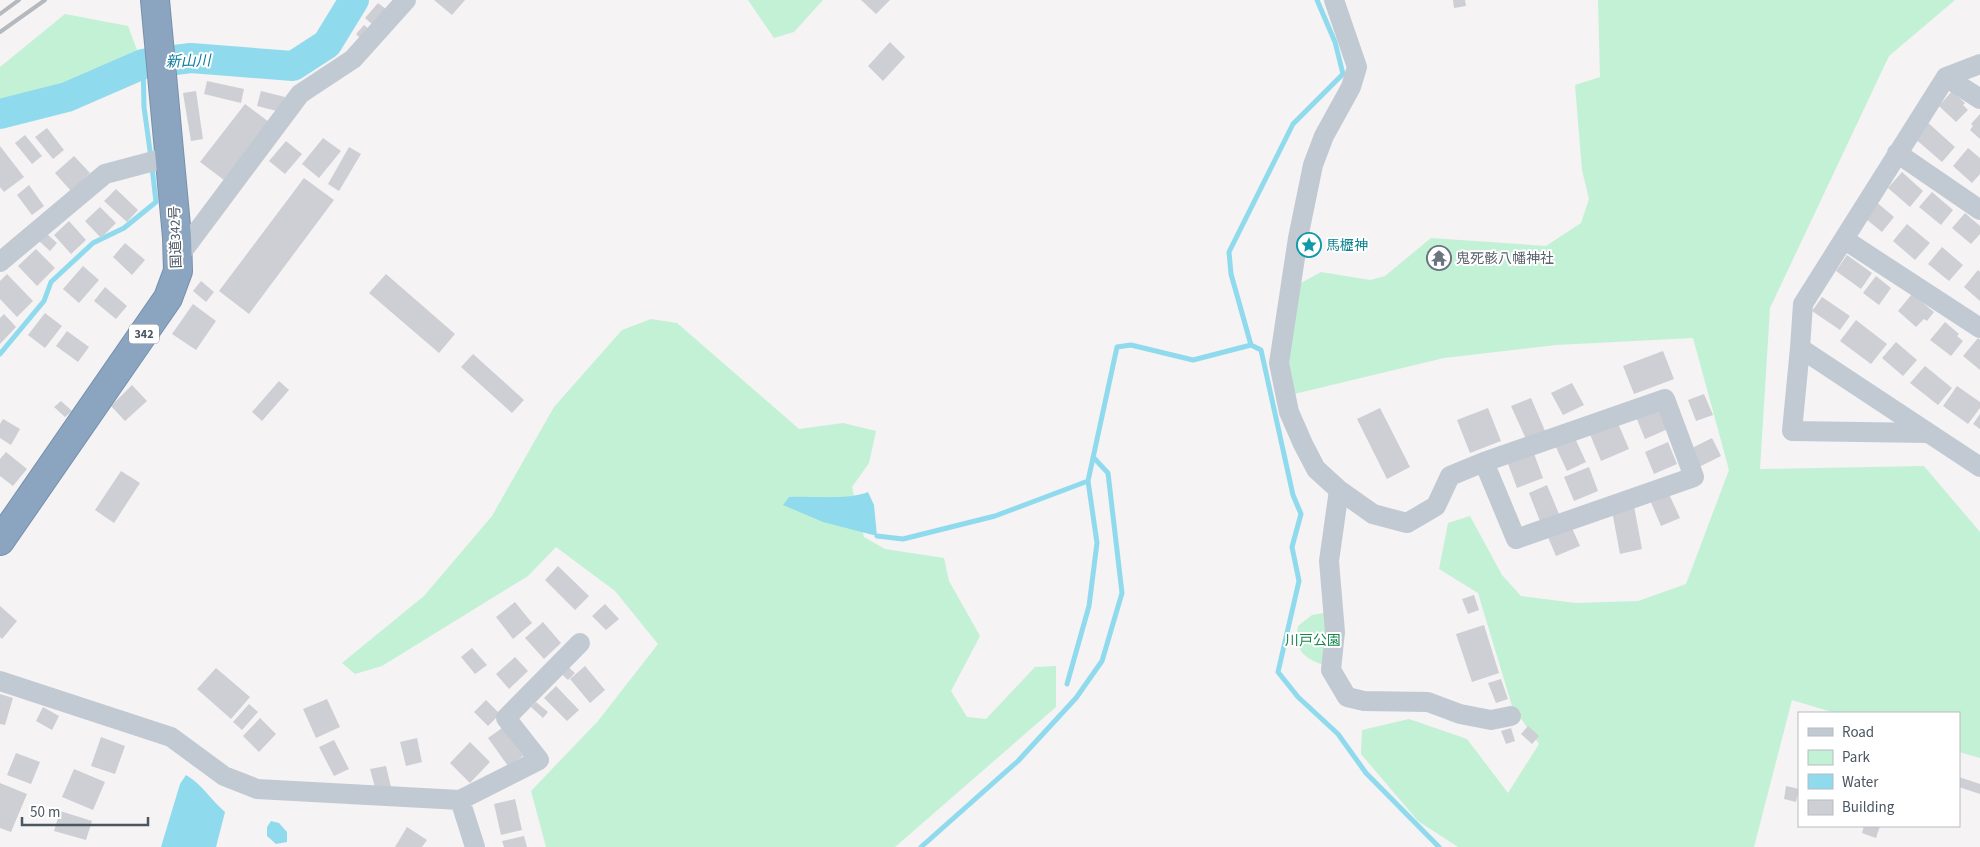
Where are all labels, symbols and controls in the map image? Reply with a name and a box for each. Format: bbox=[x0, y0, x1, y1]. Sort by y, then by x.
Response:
water label: 新山川 bbox=[165, 50, 213, 73]
street label: 国道342号 bbox=[165, 205, 187, 269]
place icon: 馬櫪神 bbox=[1296, 232, 1322, 258]
place label: 馬櫪神 bbox=[1326, 236, 1368, 256]
temple icon: 鬼死骸八幡神社 bbox=[1426, 245, 1452, 271]
place label: 鬼死骸八幡神社 bbox=[1456, 249, 1554, 269]
road number: 342 bbox=[129, 324, 159, 344]
park label: 川戸公園 bbox=[1285, 631, 1341, 651]
legend bbox=[1798, 712, 1960, 827]
text: Road bbox=[1842, 722, 1874, 743]
text: Park bbox=[1842, 747, 1871, 768]
text: Water bbox=[1842, 772, 1879, 793]
scale bar bbox=[22, 794, 149, 826]
text: Building bbox=[1842, 797, 1895, 818]
text: 50 m bbox=[30, 802, 60, 823]

